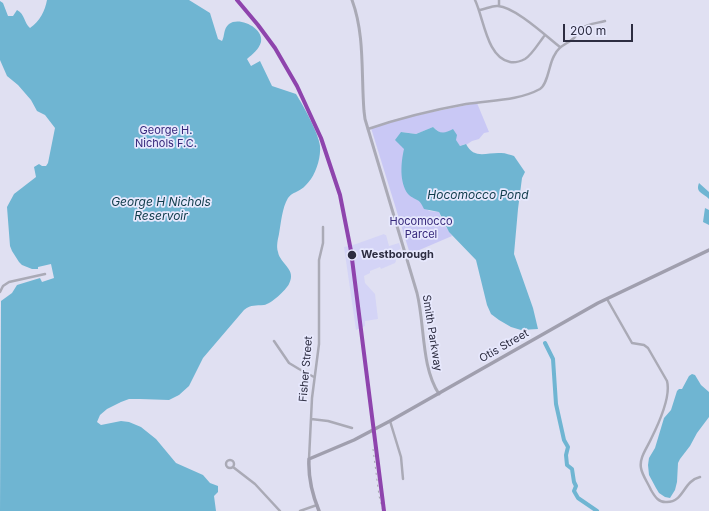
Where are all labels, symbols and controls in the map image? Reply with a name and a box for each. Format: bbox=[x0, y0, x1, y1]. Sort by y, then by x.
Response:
scale bar bbox=[565, 16, 635, 42]
text: 200 m bbox=[570, 23, 606, 38]
park label: George H. Nichols F.C. bbox=[135, 124, 197, 150]
water label: Hocomocco Pond bbox=[427, 188, 529, 202]
water label: George H Nichols Reservoir bbox=[111, 195, 211, 223]
park label: Hocomocco Parcel bbox=[389, 215, 453, 241]
place label: Westborough bbox=[361, 248, 434, 262]
marker: Westborough bbox=[346, 249, 358, 261]
street label: Smith Parkway bbox=[419, 294, 445, 372]
street label: Otis Street bbox=[477, 327, 531, 365]
street label: Fisher Street bbox=[297, 335, 315, 403]

